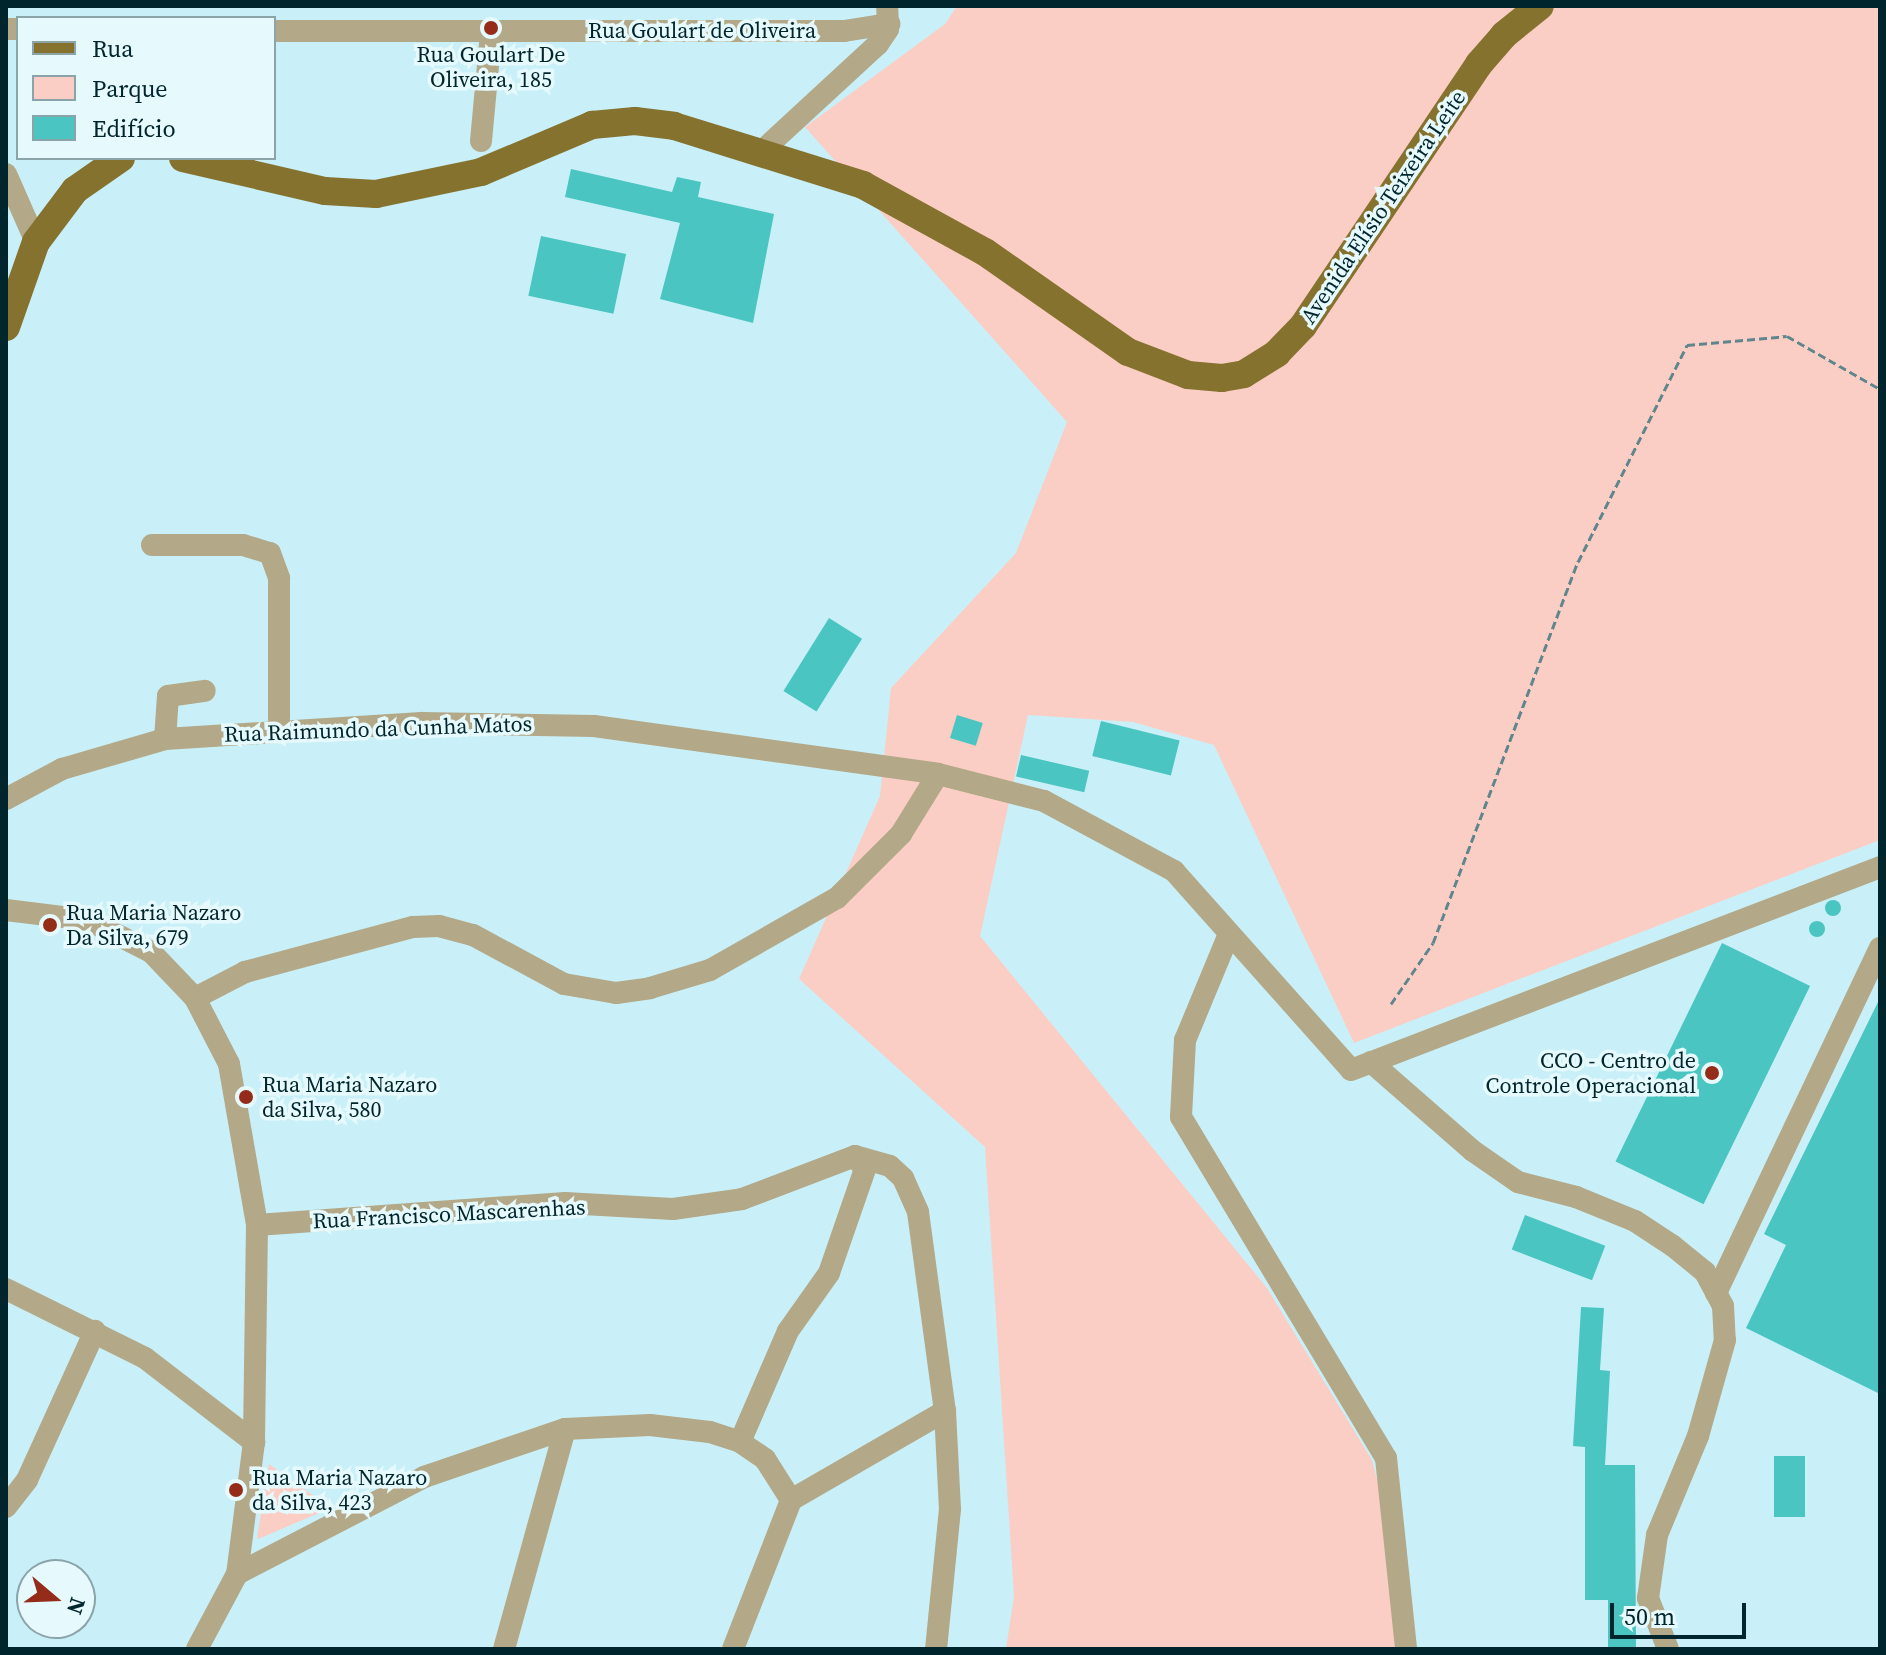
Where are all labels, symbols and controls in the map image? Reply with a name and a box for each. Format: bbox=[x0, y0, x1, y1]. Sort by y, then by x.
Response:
legend bbox=[16, 16, 276, 160]
street label: Rua Goulart de Oliveira bbox=[588, 18, 816, 44]
marker: Rua Goulart De Oliveira, 185 bbox=[482, 19, 500, 37]
text: Rua bbox=[92, 32, 134, 65]
place label: Rua Goulart De Oliveira, 185 bbox=[416, 41, 566, 92]
text: Parque bbox=[92, 72, 168, 105]
street label: Avenida Elísio Teixeira Leite bbox=[1295, 85, 1471, 329]
text: Edifício bbox=[92, 112, 176, 145]
street label: Rua Raimundo da Cunha Matos bbox=[224, 710, 532, 748]
place label: Rua Maria Nazaro Da Silva, 679 bbox=[66, 899, 241, 950]
marker: Rua Maria Nazaro Da Silva, 679 bbox=[41, 916, 59, 934]
place label: CCO - Centro de Controle Operacional bbox=[1486, 1047, 1696, 1098]
marker: CCO - Centro de Controle Operacional bbox=[1703, 1064, 1721, 1082]
place label: Rua Maria Nazaro da Silva, 580 bbox=[262, 1071, 437, 1122]
marker: Rua Maria Nazaro da Silva, 580 bbox=[237, 1088, 255, 1106]
street label: Rua Francisco Mascarenhas bbox=[312, 1194, 586, 1234]
place label: Rua Maria Nazaro da Silva, 423 bbox=[252, 1464, 427, 1516]
marker: Rua Maria Nazaro da Silva, 423 bbox=[227, 1481, 245, 1499]
north arrow bbox=[16, 1559, 96, 1639]
scale bar bbox=[1614, 1587, 1750, 1637]
text: N bbox=[60, 1594, 94, 1619]
text: 50 m bbox=[1624, 1600, 1675, 1633]

